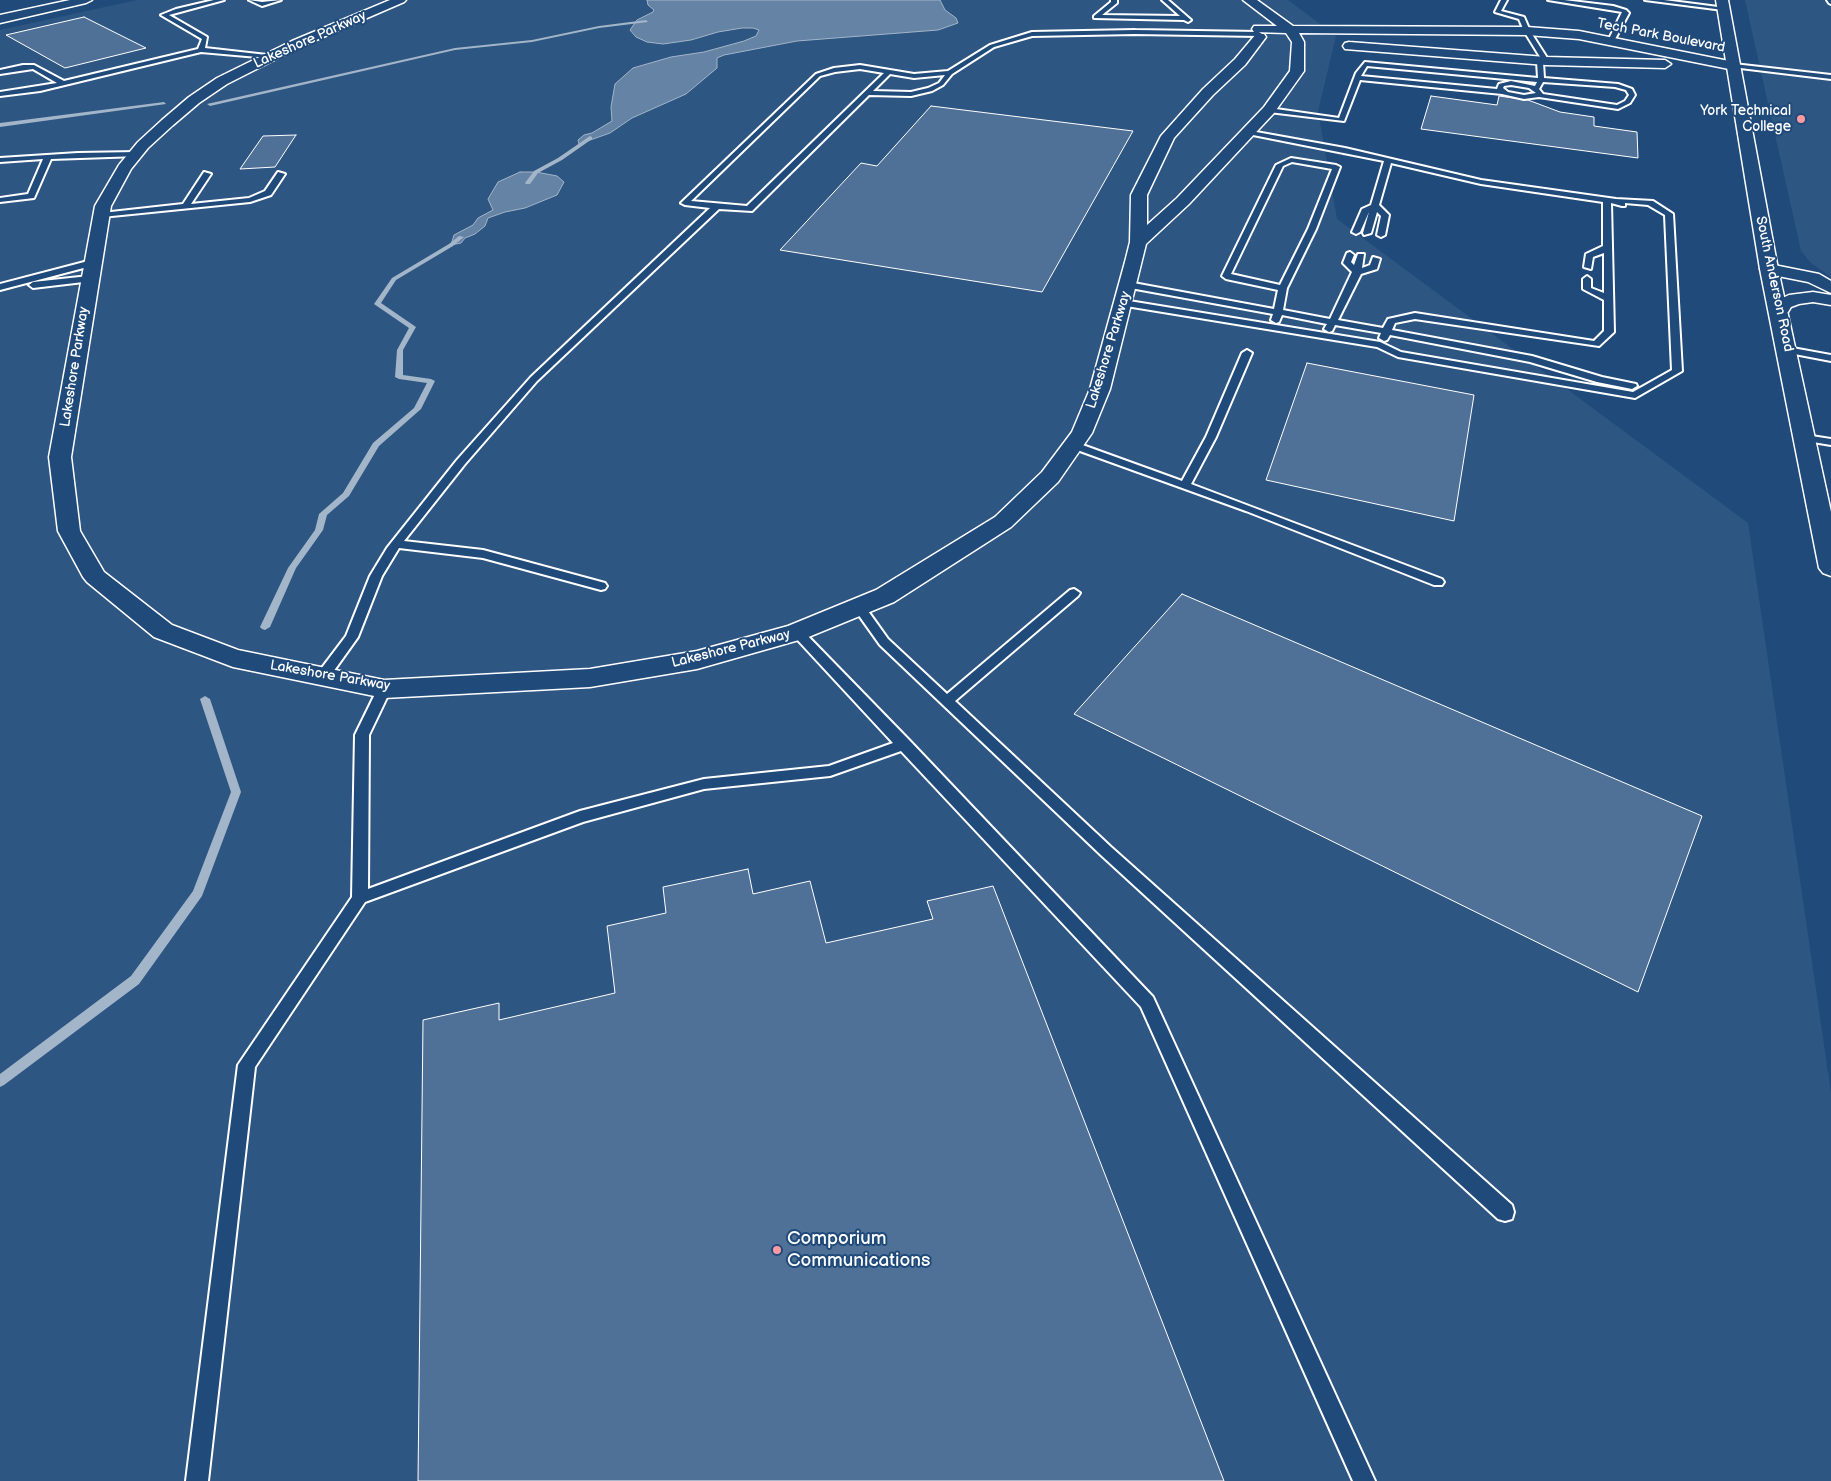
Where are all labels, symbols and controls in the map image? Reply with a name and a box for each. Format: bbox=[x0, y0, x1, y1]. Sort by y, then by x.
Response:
street label: Lakeshore Parkway bbox=[251, 8, 369, 72]
street label: Tech Park Boulevard bbox=[1596, 15, 1726, 57]
place label: York Technical College bbox=[1700, 103, 1791, 136]
marker: York Technical College bbox=[1795, 113, 1807, 125]
street label: South Anderson Road bbox=[1751, 215, 1797, 353]
street label: Lakeshore Parkway bbox=[1083, 289, 1135, 411]
street label: Lakeshore Parkway bbox=[57, 306, 93, 428]
street label: Lakeshore Parkway bbox=[670, 626, 792, 672]
street label: Lakeshore Parkway bbox=[269, 657, 391, 695]
place label: Comporium Communications bbox=[787, 1228, 930, 1272]
marker: Comporium Communications bbox=[771, 1244, 783, 1256]

